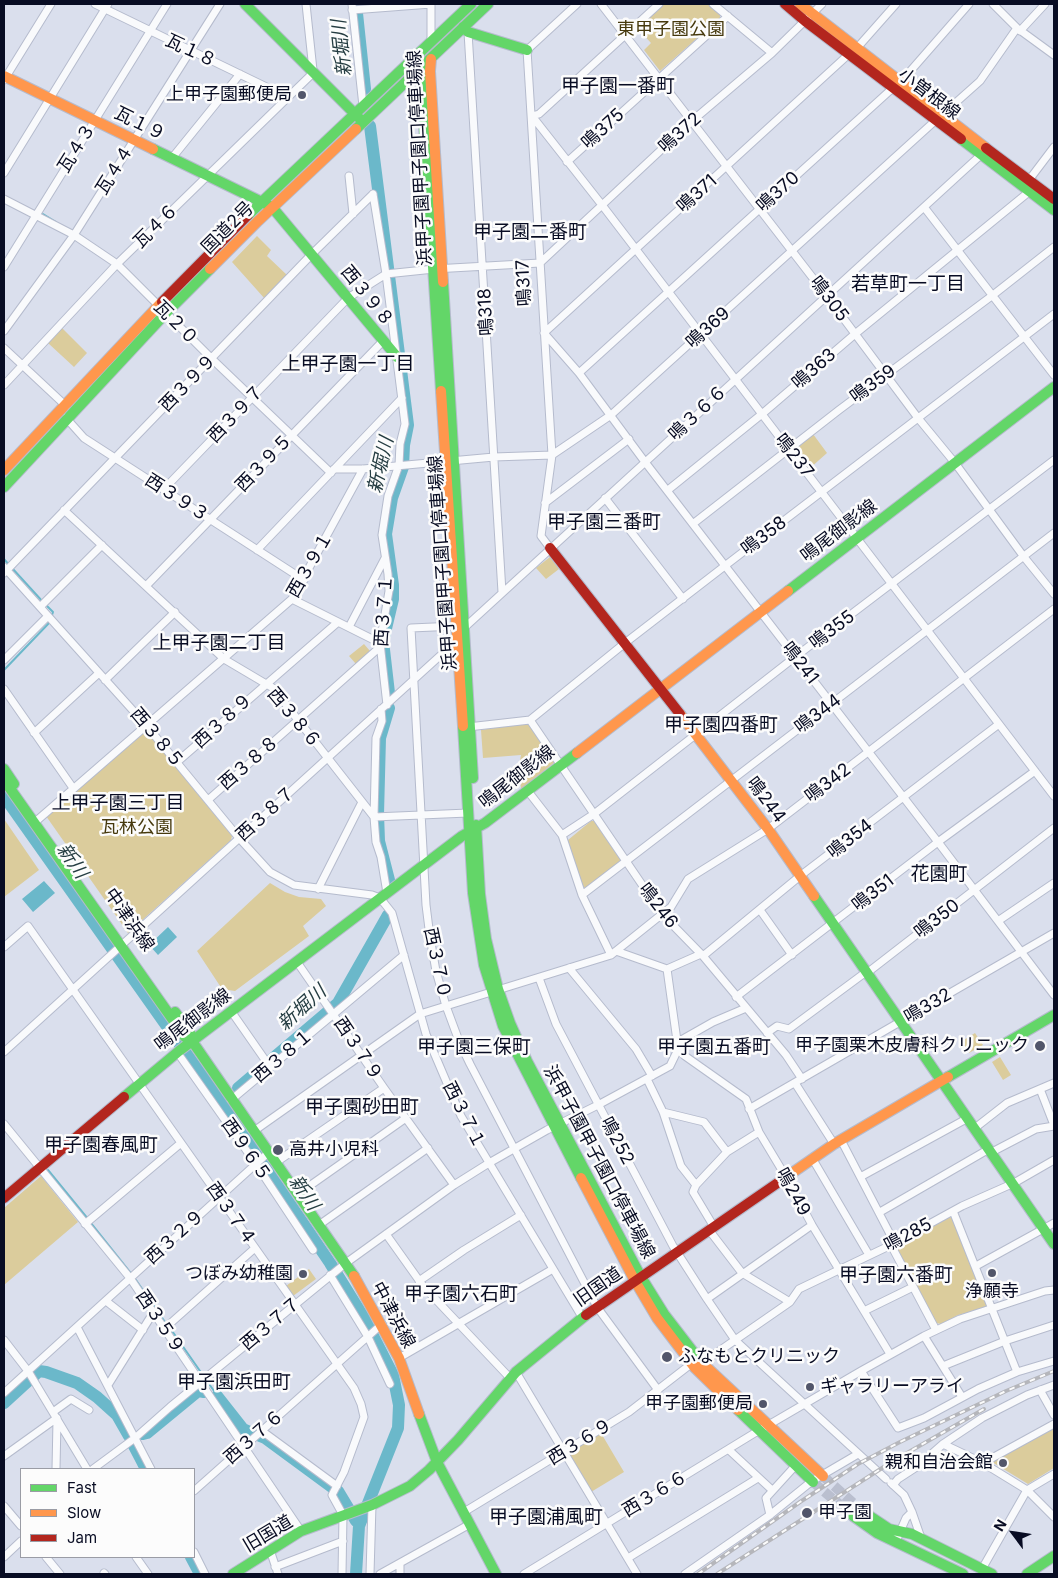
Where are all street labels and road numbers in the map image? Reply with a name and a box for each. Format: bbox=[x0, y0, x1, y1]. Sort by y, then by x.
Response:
street label: 瓦１８ bbox=[162, 30, 220, 72]
street label: 浜甲子園甲子園口停車場線 bbox=[404, 50, 436, 266]
street label: 小曽根線 bbox=[894, 64, 964, 124]
street label: 瓦１９ bbox=[111, 102, 169, 146]
street label: 鳴375 bbox=[577, 104, 629, 154]
street label: 鳴372 bbox=[654, 108, 706, 158]
street label: 瓦４３ bbox=[54, 119, 100, 177]
street label: 瓦４４ bbox=[92, 141, 138, 199]
street label: 鳴370 bbox=[752, 167, 804, 217]
street label: 鳴371 bbox=[672, 170, 722, 218]
street label: 国道2号 bbox=[197, 197, 259, 259]
street label: 瓦４６ bbox=[129, 199, 183, 253]
street label: 鳴317 bbox=[512, 259, 536, 307]
street label: 西３９８ bbox=[336, 261, 398, 331]
street label: 鳴305 bbox=[805, 272, 853, 326]
street label: 鳴318 bbox=[474, 288, 498, 336]
street label: 瓦２０ bbox=[149, 296, 203, 350]
street label: 鳴369 bbox=[682, 303, 734, 353]
street label: 鳴363 bbox=[788, 344, 840, 394]
street label: 西３９９ bbox=[155, 350, 221, 416]
street label: 鳴359 bbox=[846, 360, 900, 408]
street label: 西３９７ bbox=[203, 381, 269, 447]
street label: 鳴３６６ bbox=[664, 381, 732, 445]
street label: 西３９５ bbox=[231, 430, 297, 496]
street label: 鳴237 bbox=[770, 430, 818, 482]
street label: 浜甲子園甲子園口停車場線 bbox=[425, 455, 461, 671]
street label: 西３９３ bbox=[141, 469, 213, 527]
street label: 鳴尾御影線 bbox=[797, 495, 881, 567]
street label: 鳴358 bbox=[737, 512, 791, 560]
street label: 西３９１ bbox=[283, 528, 337, 602]
street label: 西３７１ bbox=[371, 574, 397, 648]
street label: 鳴355 bbox=[805, 606, 859, 654]
street label: 鳴241 bbox=[777, 638, 823, 688]
street label: 西３８６ bbox=[263, 683, 325, 753]
street label: 西３８９ bbox=[189, 689, 257, 753]
street label: 鳴344 bbox=[791, 690, 845, 738]
street label: 西３８５ bbox=[126, 703, 188, 773]
street label: 西３８８ bbox=[215, 731, 283, 795]
street label: 鳴尾御影線 bbox=[475, 741, 559, 813]
street label: 鳴342 bbox=[801, 759, 855, 807]
street label: 鳴244 bbox=[742, 773, 790, 827]
street label: 西３８７ bbox=[232, 782, 300, 846]
street label: 鳴354 bbox=[823, 815, 877, 863]
street label: 鳴351 bbox=[848, 870, 898, 916]
street label: 鳴246 bbox=[634, 879, 682, 933]
street label: 中津浜線 bbox=[100, 884, 158, 956]
street label: 鳴350 bbox=[910, 895, 964, 943]
street label: 西３７０ bbox=[419, 926, 455, 1000]
street label: 鳴尾御影線 bbox=[151, 984, 235, 1056]
street label: 鳴332 bbox=[900, 984, 956, 1028]
street label: 西３７９ bbox=[329, 1013, 387, 1085]
street label: 西３８１ bbox=[248, 1025, 318, 1087]
street label: 浜甲子園甲子園口停車場線 bbox=[539, 1062, 659, 1262]
street label: 西３７１ bbox=[438, 1078, 490, 1152]
street label: 鳴252 bbox=[596, 1113, 638, 1169]
street label: 西９６５ bbox=[217, 1114, 275, 1186]
street label: 鳴249 bbox=[771, 1164, 815, 1220]
street label: 西３７４ bbox=[202, 1178, 260, 1250]
street label: 西３２９ bbox=[141, 1205, 209, 1269]
street label: 鳴285 bbox=[880, 1213, 936, 1257]
street label: 旧国道 bbox=[570, 1263, 626, 1311]
street label: 中津浜線 bbox=[367, 1278, 419, 1352]
street label: 西３５９ bbox=[131, 1286, 189, 1358]
street label: 西３７７ bbox=[236, 1293, 306, 1355]
street label: 西３７６ bbox=[220, 1405, 288, 1469]
street label: 西３６９ bbox=[544, 1414, 616, 1470]
street label: 西３６６ bbox=[619, 1466, 691, 1522]
street label: 旧国道 bbox=[239, 1511, 297, 1557]

